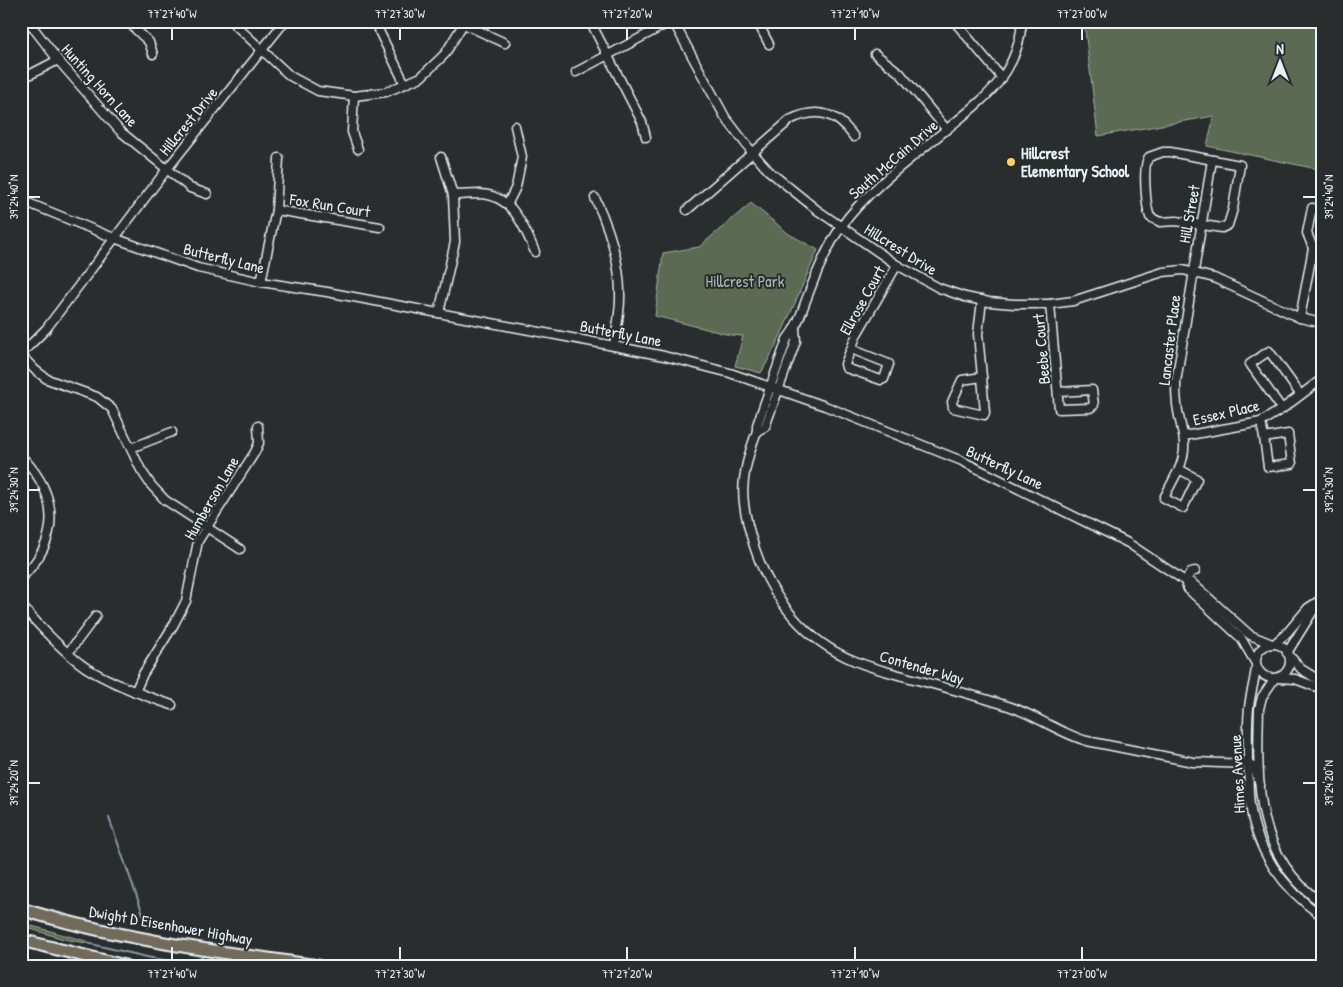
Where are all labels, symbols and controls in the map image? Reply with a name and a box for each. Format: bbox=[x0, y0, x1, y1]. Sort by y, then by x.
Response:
text: 77°27'40"W bbox=[147, 5, 197, 22]
text: 77°27'30"W bbox=[375, 5, 426, 22]
text: 77°27'20"W bbox=[602, 5, 653, 22]
text: 77°27'10"W bbox=[831, 5, 880, 22]
text: 77°27'00"W bbox=[1057, 5, 1108, 22]
north arrow bbox=[1256, 38, 1306, 88]
street label: Hunting Horn Lane bbox=[57, 39, 144, 132]
text: N bbox=[1276, 39, 1284, 58]
street label: Hillcrest Drive bbox=[154, 82, 223, 160]
street label: South McCain Drive bbox=[844, 114, 943, 204]
place label: Hillcrest Elementary School bbox=[1021, 142, 1130, 183]
marker: Hillcrest Elementary School bbox=[1005, 156, 1017, 168]
text: 39°24'40"N bbox=[5, 175, 22, 219]
text: 39°24'40"N bbox=[1320, 175, 1337, 219]
street label: Hill Street bbox=[1173, 183, 1205, 245]
street label: Fox Run Court bbox=[287, 188, 372, 222]
street label: Hillcrest Drive bbox=[860, 218, 942, 280]
street label: Butterfly Lane bbox=[181, 237, 267, 279]
street label: Ellrose Court bbox=[834, 261, 890, 339]
park label: Hillcrest Park bbox=[706, 270, 785, 292]
street label: Lancaster Place bbox=[1153, 293, 1186, 386]
street label: Beebe Court bbox=[1027, 312, 1055, 385]
street label: Butterfly Lane bbox=[578, 314, 664, 352]
street label: Essex Place bbox=[1191, 394, 1262, 430]
street label: Butterfly Lane bbox=[963, 440, 1048, 495]
street label: Humberson Lane bbox=[178, 452, 244, 544]
text: 39°24'30"N bbox=[5, 467, 22, 513]
text: 39°24'30"N bbox=[1320, 467, 1337, 513]
street label: Contender Way bbox=[877, 644, 967, 690]
street label: Himes Avenue bbox=[1224, 733, 1250, 814]
text: 39°24'20"N bbox=[5, 760, 22, 806]
text: 39°24'20"N bbox=[1320, 760, 1337, 806]
street label: Dwight D Eisenhower Highway bbox=[88, 900, 255, 950]
text: 77°27'40"W bbox=[147, 965, 197, 982]
text: 77°27'30"W bbox=[375, 965, 426, 982]
text: 77°27'20"W bbox=[602, 965, 653, 982]
text: 77°27'10"W bbox=[831, 965, 880, 982]
text: 77°27'00"W bbox=[1057, 965, 1108, 982]

